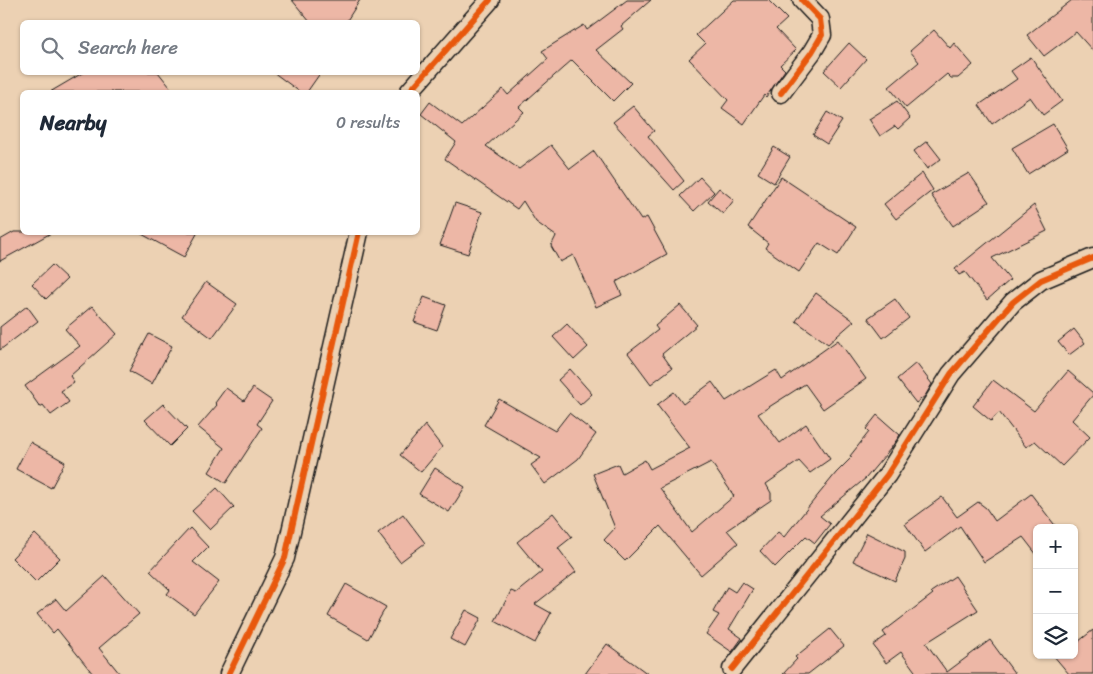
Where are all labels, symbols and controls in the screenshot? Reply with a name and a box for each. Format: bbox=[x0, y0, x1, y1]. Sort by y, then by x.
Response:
search box bbox=[20, 20, 420, 75]
text: Search here bbox=[78, 31, 178, 64]
icon: search bbox=[38, 34, 66, 62]
text: Nearby bbox=[40, 104, 106, 142]
text: 0 results bbox=[336, 108, 400, 137]
map controls bbox=[1033, 524, 1078, 659]
button: + bbox=[1033, 524, 1078, 569]
button: − bbox=[1033, 569, 1078, 614]
button: layers bbox=[1033, 614, 1078, 659]

